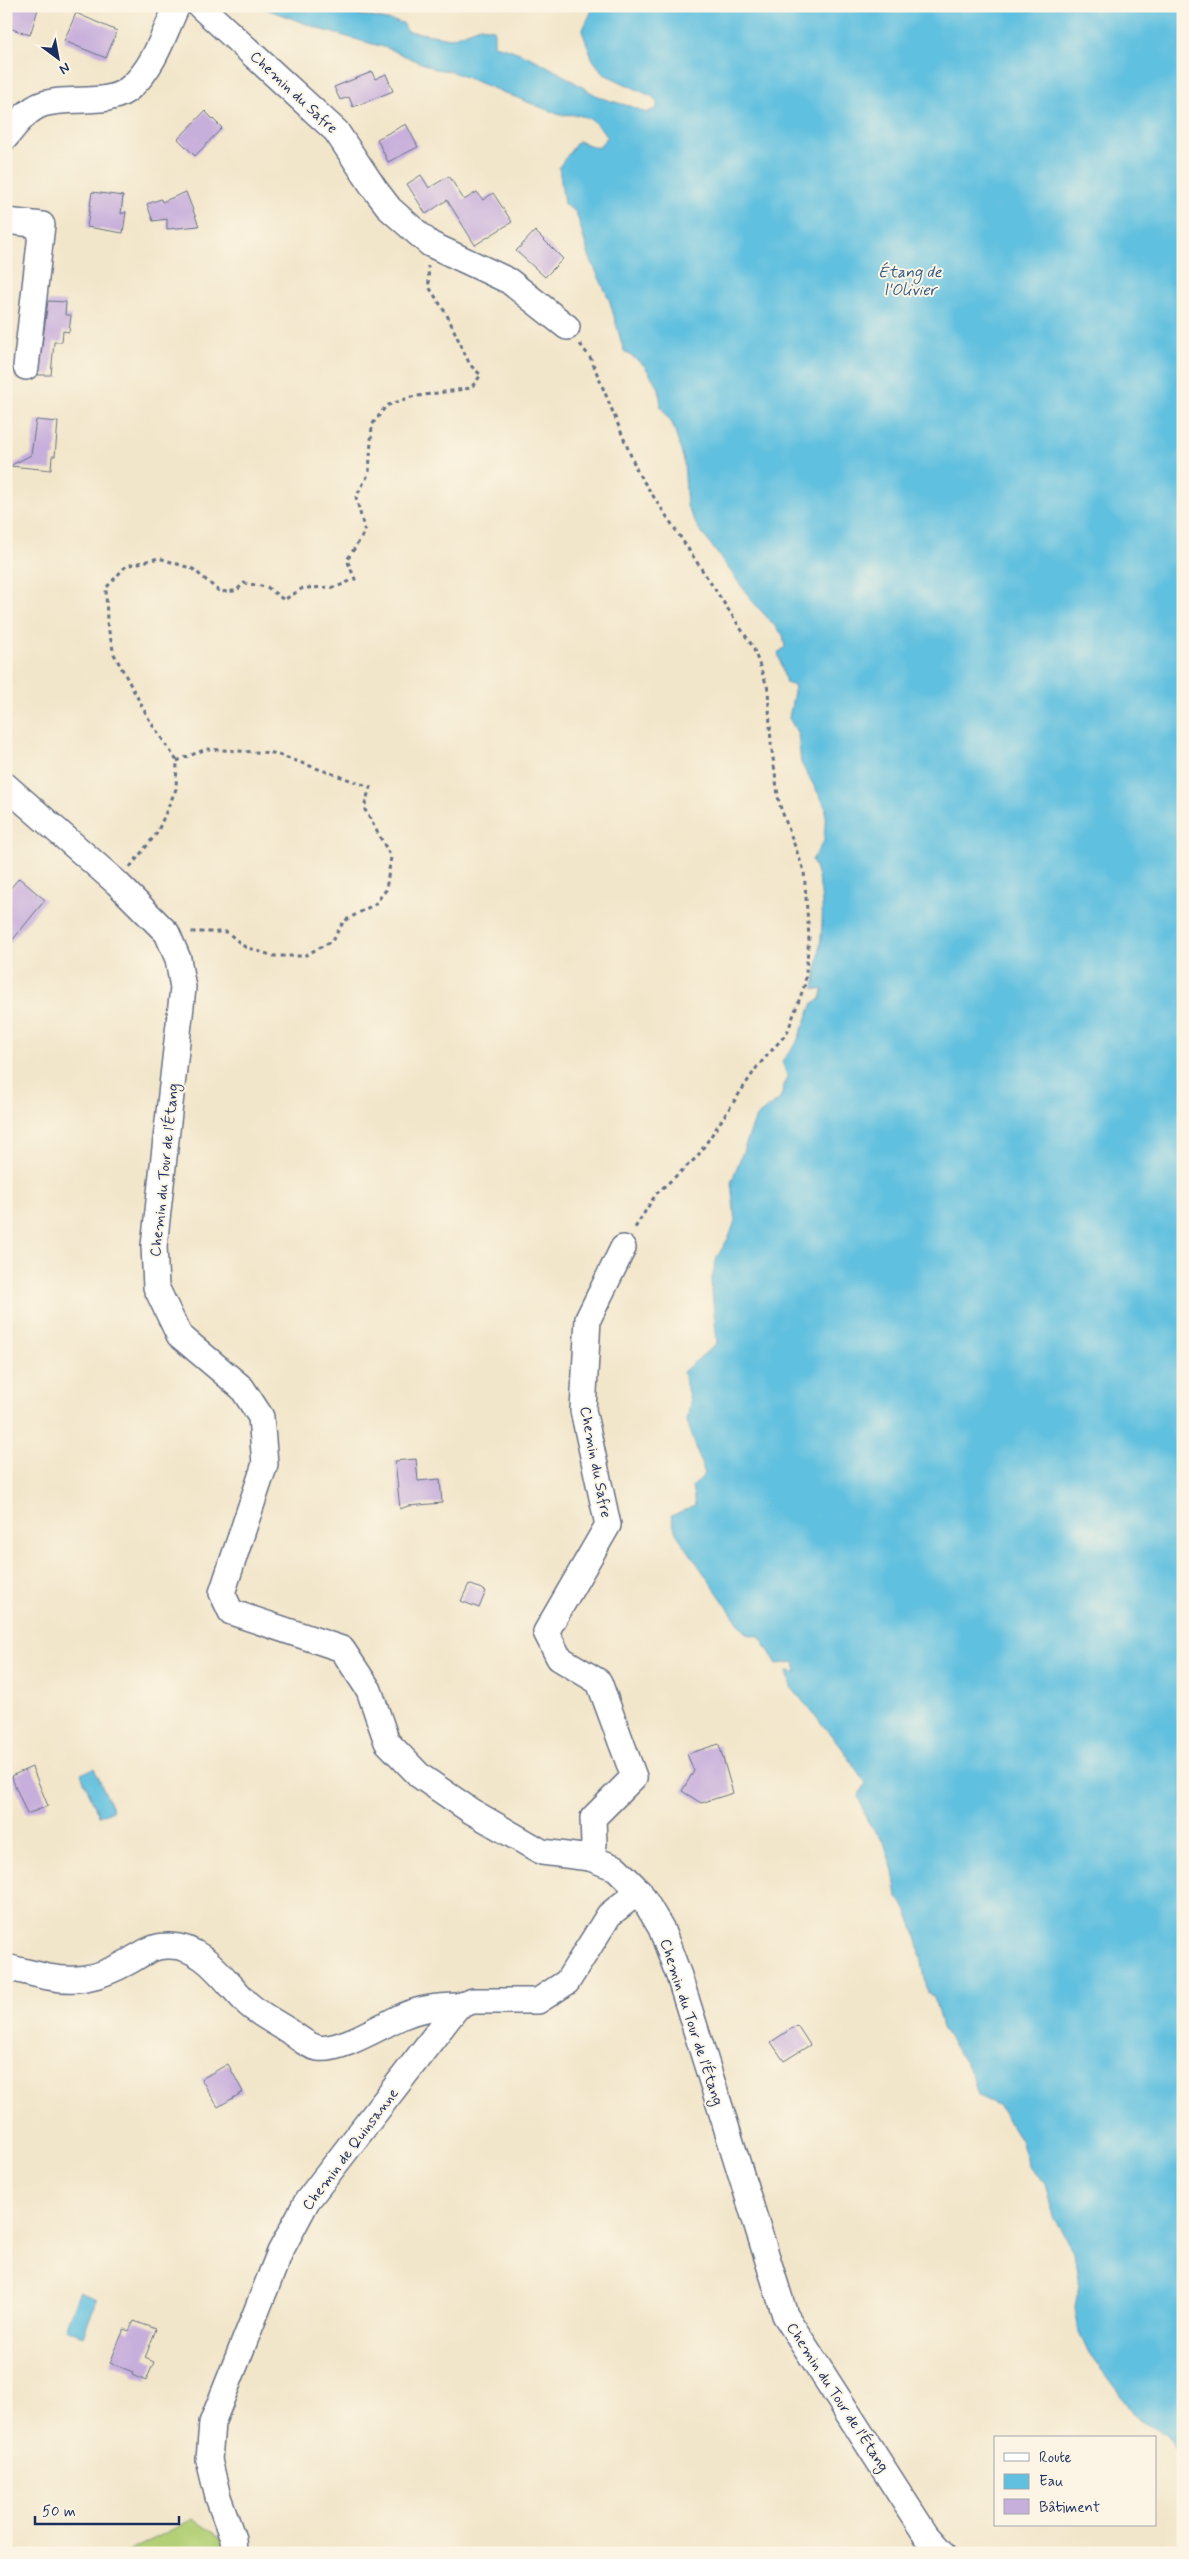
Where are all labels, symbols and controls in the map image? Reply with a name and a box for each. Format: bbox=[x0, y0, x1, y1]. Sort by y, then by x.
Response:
north arrow bbox=[32, 32, 82, 82]
street label: Chemin du Safre bbox=[245, 47, 342, 139]
text: N bbox=[56, 58, 73, 78]
water label: Étang de l'Olivier bbox=[878, 262, 943, 301]
street label: Chemin du Tour de l'Étang bbox=[145, 1082, 185, 1258]
street label: Chemin du Safre bbox=[574, 1405, 616, 1520]
street label: Chemin du Tour de l'Étang bbox=[654, 1936, 728, 2109]
street label: Chemin de Quinsanne bbox=[298, 2084, 403, 2215]
street label: Chemin du Tour de l'Étang bbox=[780, 2318, 894, 2477]
legend bbox=[994, 2436, 1156, 2526]
text: Route bbox=[1039, 2448, 1072, 2468]
text: Eau bbox=[1039, 2472, 1063, 2492]
scale bar bbox=[35, 2494, 179, 2526]
text: Bâtiment bbox=[1039, 2498, 1100, 2518]
text: 50 m bbox=[42, 2502, 76, 2522]

